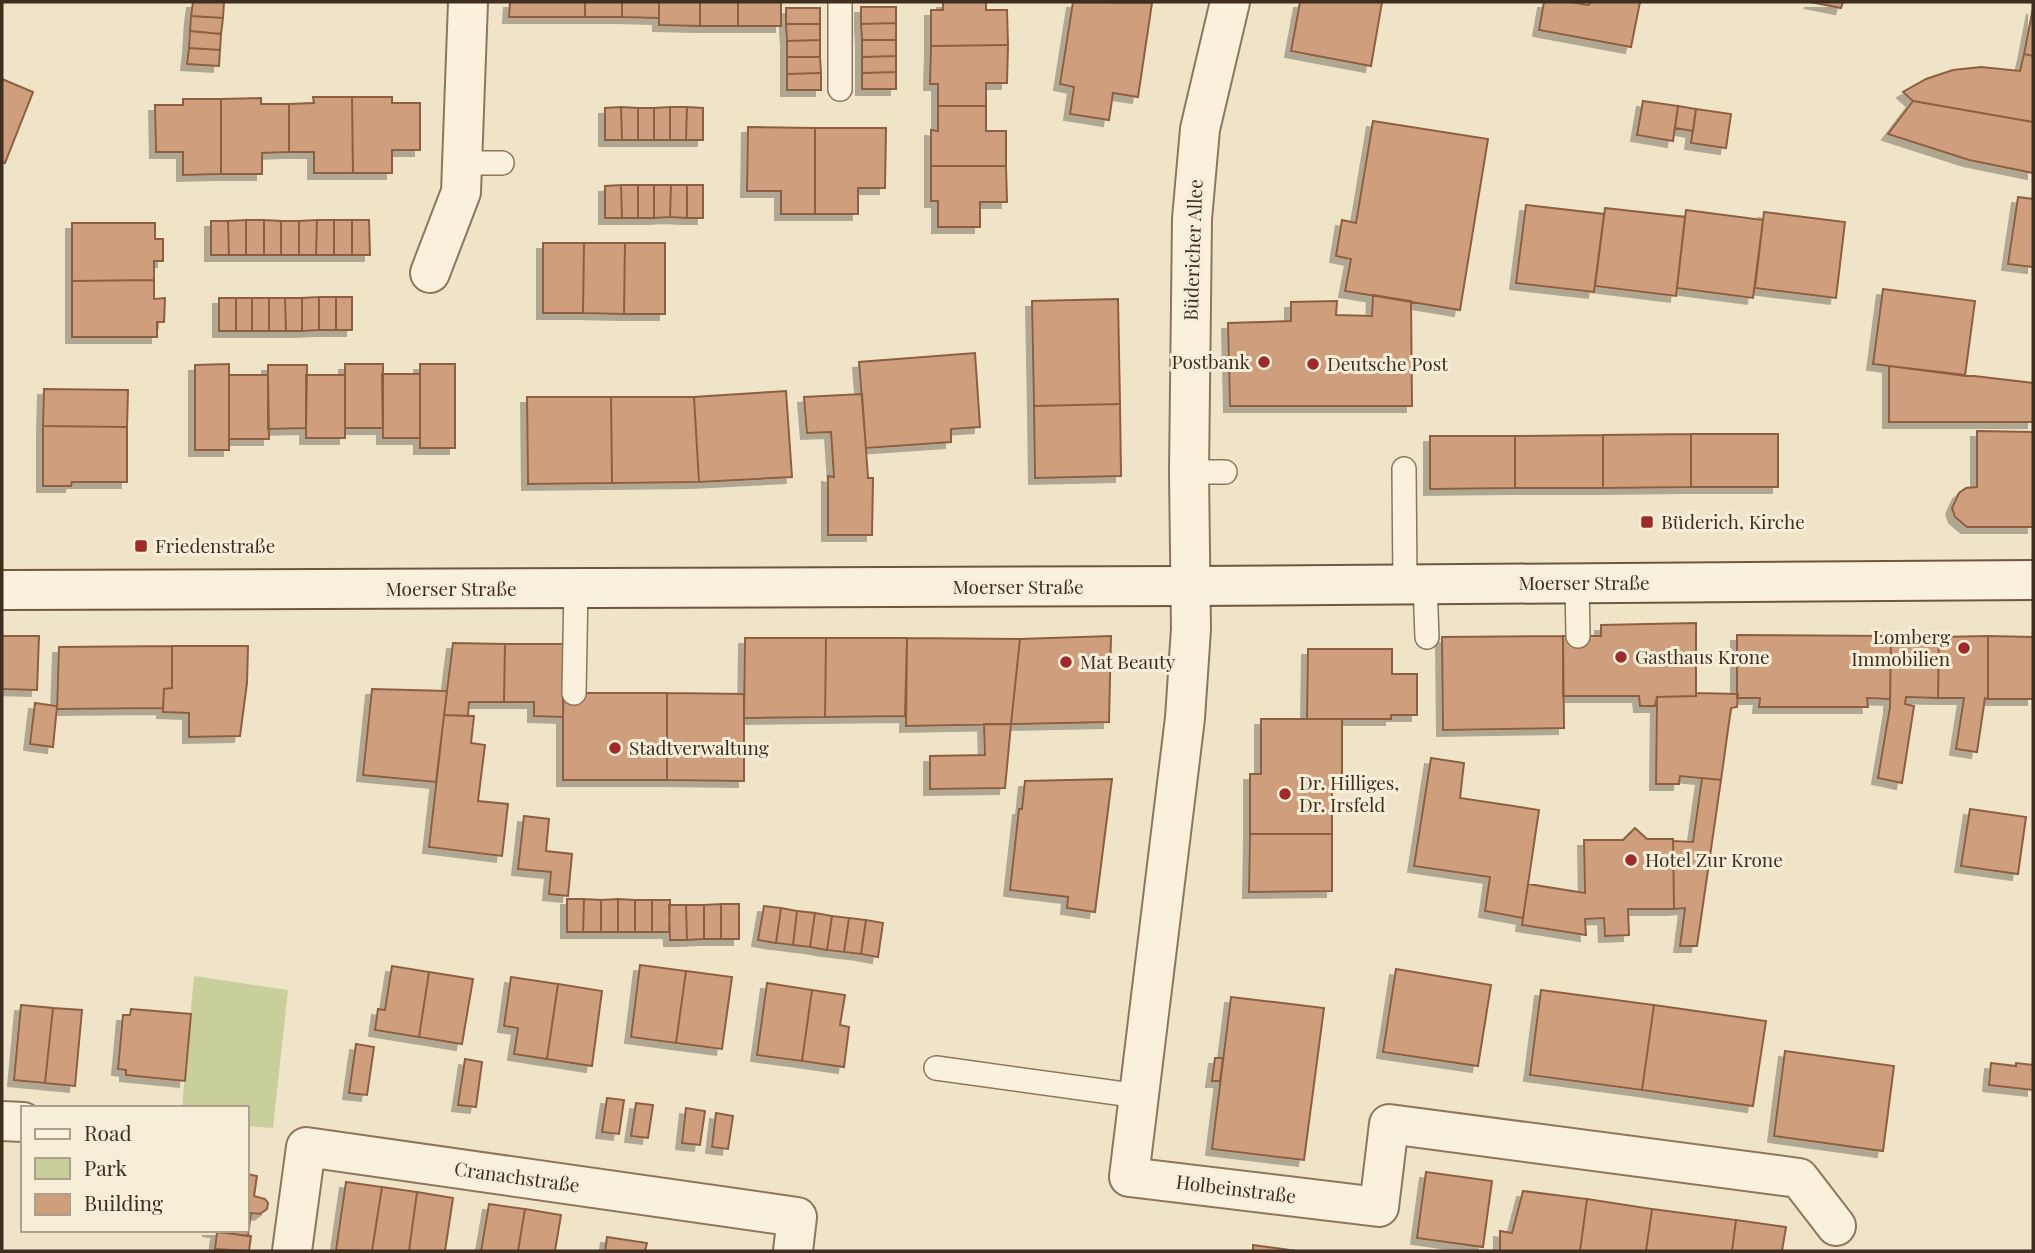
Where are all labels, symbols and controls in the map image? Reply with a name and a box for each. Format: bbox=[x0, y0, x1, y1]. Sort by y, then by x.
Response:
street label: Büdericher Allee bbox=[1177, 179, 1207, 321]
place label: Postbank bbox=[1172, 348, 1251, 374]
place label: Deutsche Post bbox=[1327, 350, 1448, 376]
marker: Postbank bbox=[1256, 354, 1272, 370]
marker: Deutsche Post bbox=[1305, 356, 1321, 372]
place label: Büderich, Kirche bbox=[1661, 508, 1805, 534]
marker: Büderich, Kirche bbox=[1639, 514, 1655, 530]
place label: Friedenstraße bbox=[155, 532, 275, 558]
marker: Friedenstraße bbox=[133, 538, 149, 554]
street label: Moerser Straße bbox=[1518, 569, 1650, 595]
street label: Moerser Straße bbox=[952, 573, 1084, 599]
street label: Moerser Straße bbox=[385, 575, 517, 601]
place label: Lomberg Immobilien bbox=[1851, 623, 1951, 671]
marker: Lomberg Immobilien bbox=[1956, 640, 1972, 656]
place label: Gasthaus Krone bbox=[1635, 643, 1770, 669]
place label: Mat Beauty bbox=[1080, 648, 1176, 674]
marker: Gasthaus Krone bbox=[1613, 649, 1629, 665]
marker: Mat Beauty bbox=[1058, 654, 1074, 670]
place label: Stadtverwaltung bbox=[629, 734, 769, 760]
marker: Stadtverwaltung bbox=[607, 740, 623, 756]
place label: Dr. Hilliges, Dr. Irsfeld bbox=[1299, 769, 1399, 817]
marker: Dr. Hilliges, Dr. Irsfeld bbox=[1277, 786, 1293, 802]
place label: Hotel Zur Krone bbox=[1645, 846, 1783, 872]
marker: Hotel Zur Krone bbox=[1623, 852, 1639, 868]
legend bbox=[21, 1106, 248, 1232]
text: Road bbox=[84, 1118, 132, 1146]
text: Park bbox=[84, 1153, 128, 1181]
street label: Cranachstraße bbox=[453, 1154, 581, 1198]
street label: Holbeinstraße bbox=[1175, 1168, 1298, 1208]
text: Building bbox=[84, 1188, 163, 1216]

